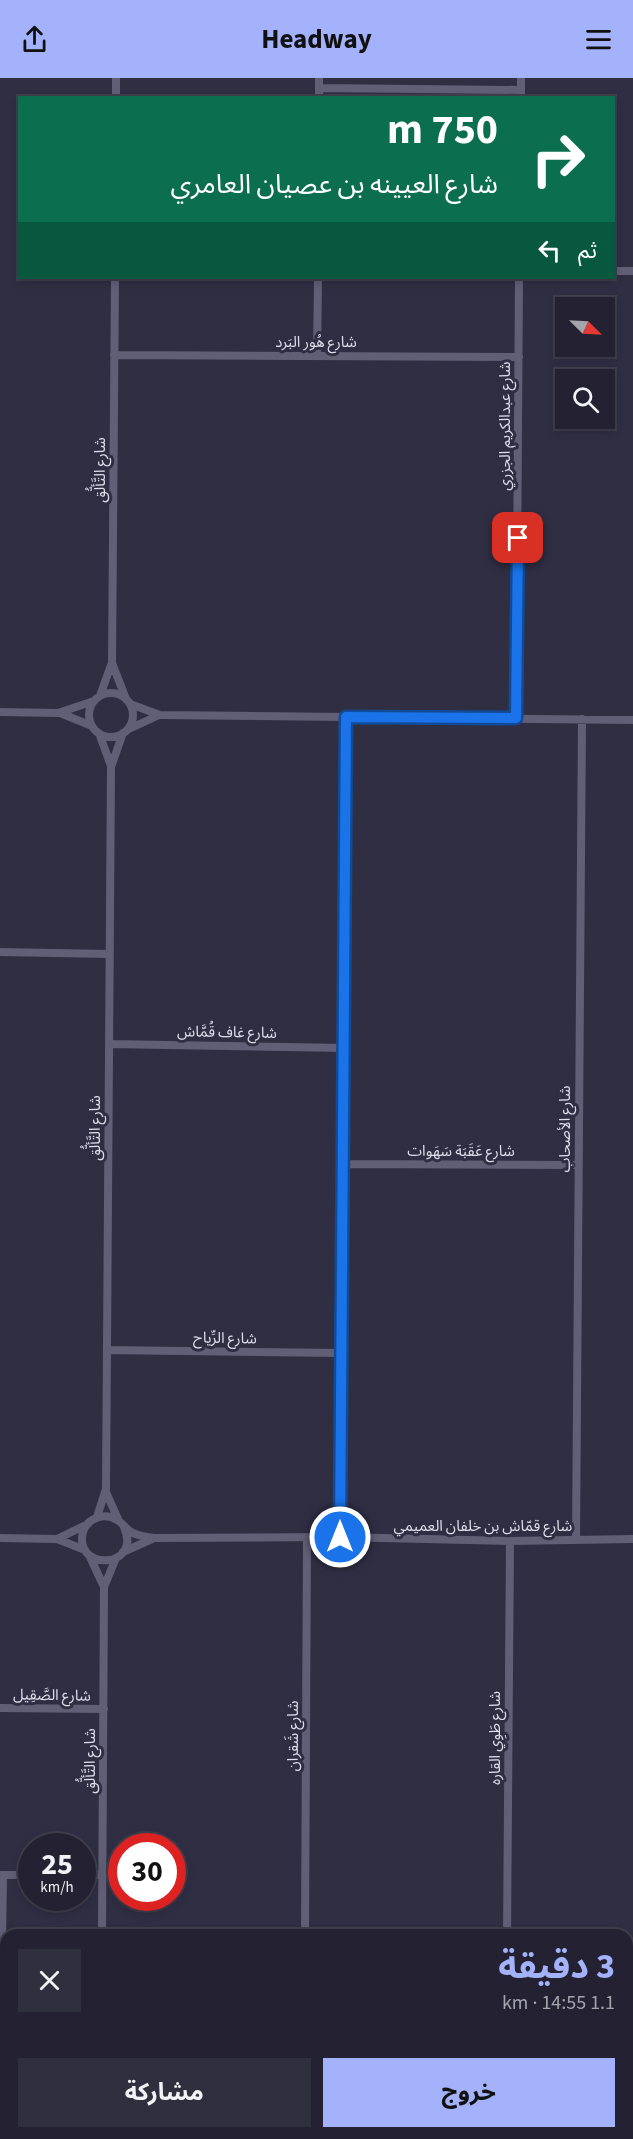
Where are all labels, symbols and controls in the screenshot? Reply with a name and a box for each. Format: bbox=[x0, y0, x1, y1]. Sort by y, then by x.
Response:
text: Headway bbox=[261, 20, 372, 59]
icon: share bbox=[18, 23, 51, 56]
icon: menu bbox=[582, 23, 615, 56]
text: 750 m bbox=[387, 100, 498, 160]
icon: right bbox=[519, 120, 597, 198]
text: شارع العيينه بن عصيان العامري bbox=[170, 165, 498, 204]
icon: left bbox=[533, 234, 566, 267]
text: ثم bbox=[578, 235, 597, 267]
north arrow bbox=[555, 297, 615, 357]
map controls bbox=[555, 297, 615, 429]
street label: شارع هُور البَرد bbox=[275, 332, 357, 354]
street label: شارع عبدالكريم الجزري bbox=[495, 361, 517, 491]
button: search bbox=[555, 369, 615, 429]
street label: شارع التَّألُّق bbox=[85, 437, 112, 503]
pin bbox=[492, 512, 543, 563]
icon: arrive bbox=[501, 521, 534, 554]
street label: شارع غاف قُمَّاش bbox=[177, 1019, 277, 1045]
street label: شارع الأصحاب bbox=[555, 1085, 577, 1172]
street label: شارع التَّألُّق bbox=[80, 1095, 107, 1161]
street label: شارع عَقَبَة سَهَوات bbox=[407, 1141, 515, 1163]
street label: شارع الرِّياح bbox=[193, 1327, 257, 1351]
position arrow bbox=[308, 1505, 372, 1569]
street label: شارع قمّاش بن خلفان العميمي bbox=[394, 1516, 573, 1538]
street label: شارع الصَّقِيل bbox=[13, 1684, 91, 1708]
street label: شارع طَوِي القاره bbox=[485, 1691, 507, 1785]
street label: شارع شَقران bbox=[283, 1700, 305, 1771]
street label: شارع التَّألُّق bbox=[75, 1728, 102, 1794]
speed limit sign: 30 bbox=[108, 1833, 186, 1911]
text: 25 bbox=[41, 1843, 73, 1886]
text: km/h bbox=[40, 1877, 74, 1898]
text: 3 دقيقة bbox=[498, 1941, 615, 1992]
button: close bbox=[18, 1949, 81, 2012]
text: 1.1 km · 14:55 bbox=[502, 1989, 615, 2017]
button: مشاركة bbox=[18, 2058, 311, 2127]
button: خروج bbox=[323, 2058, 615, 2127]

